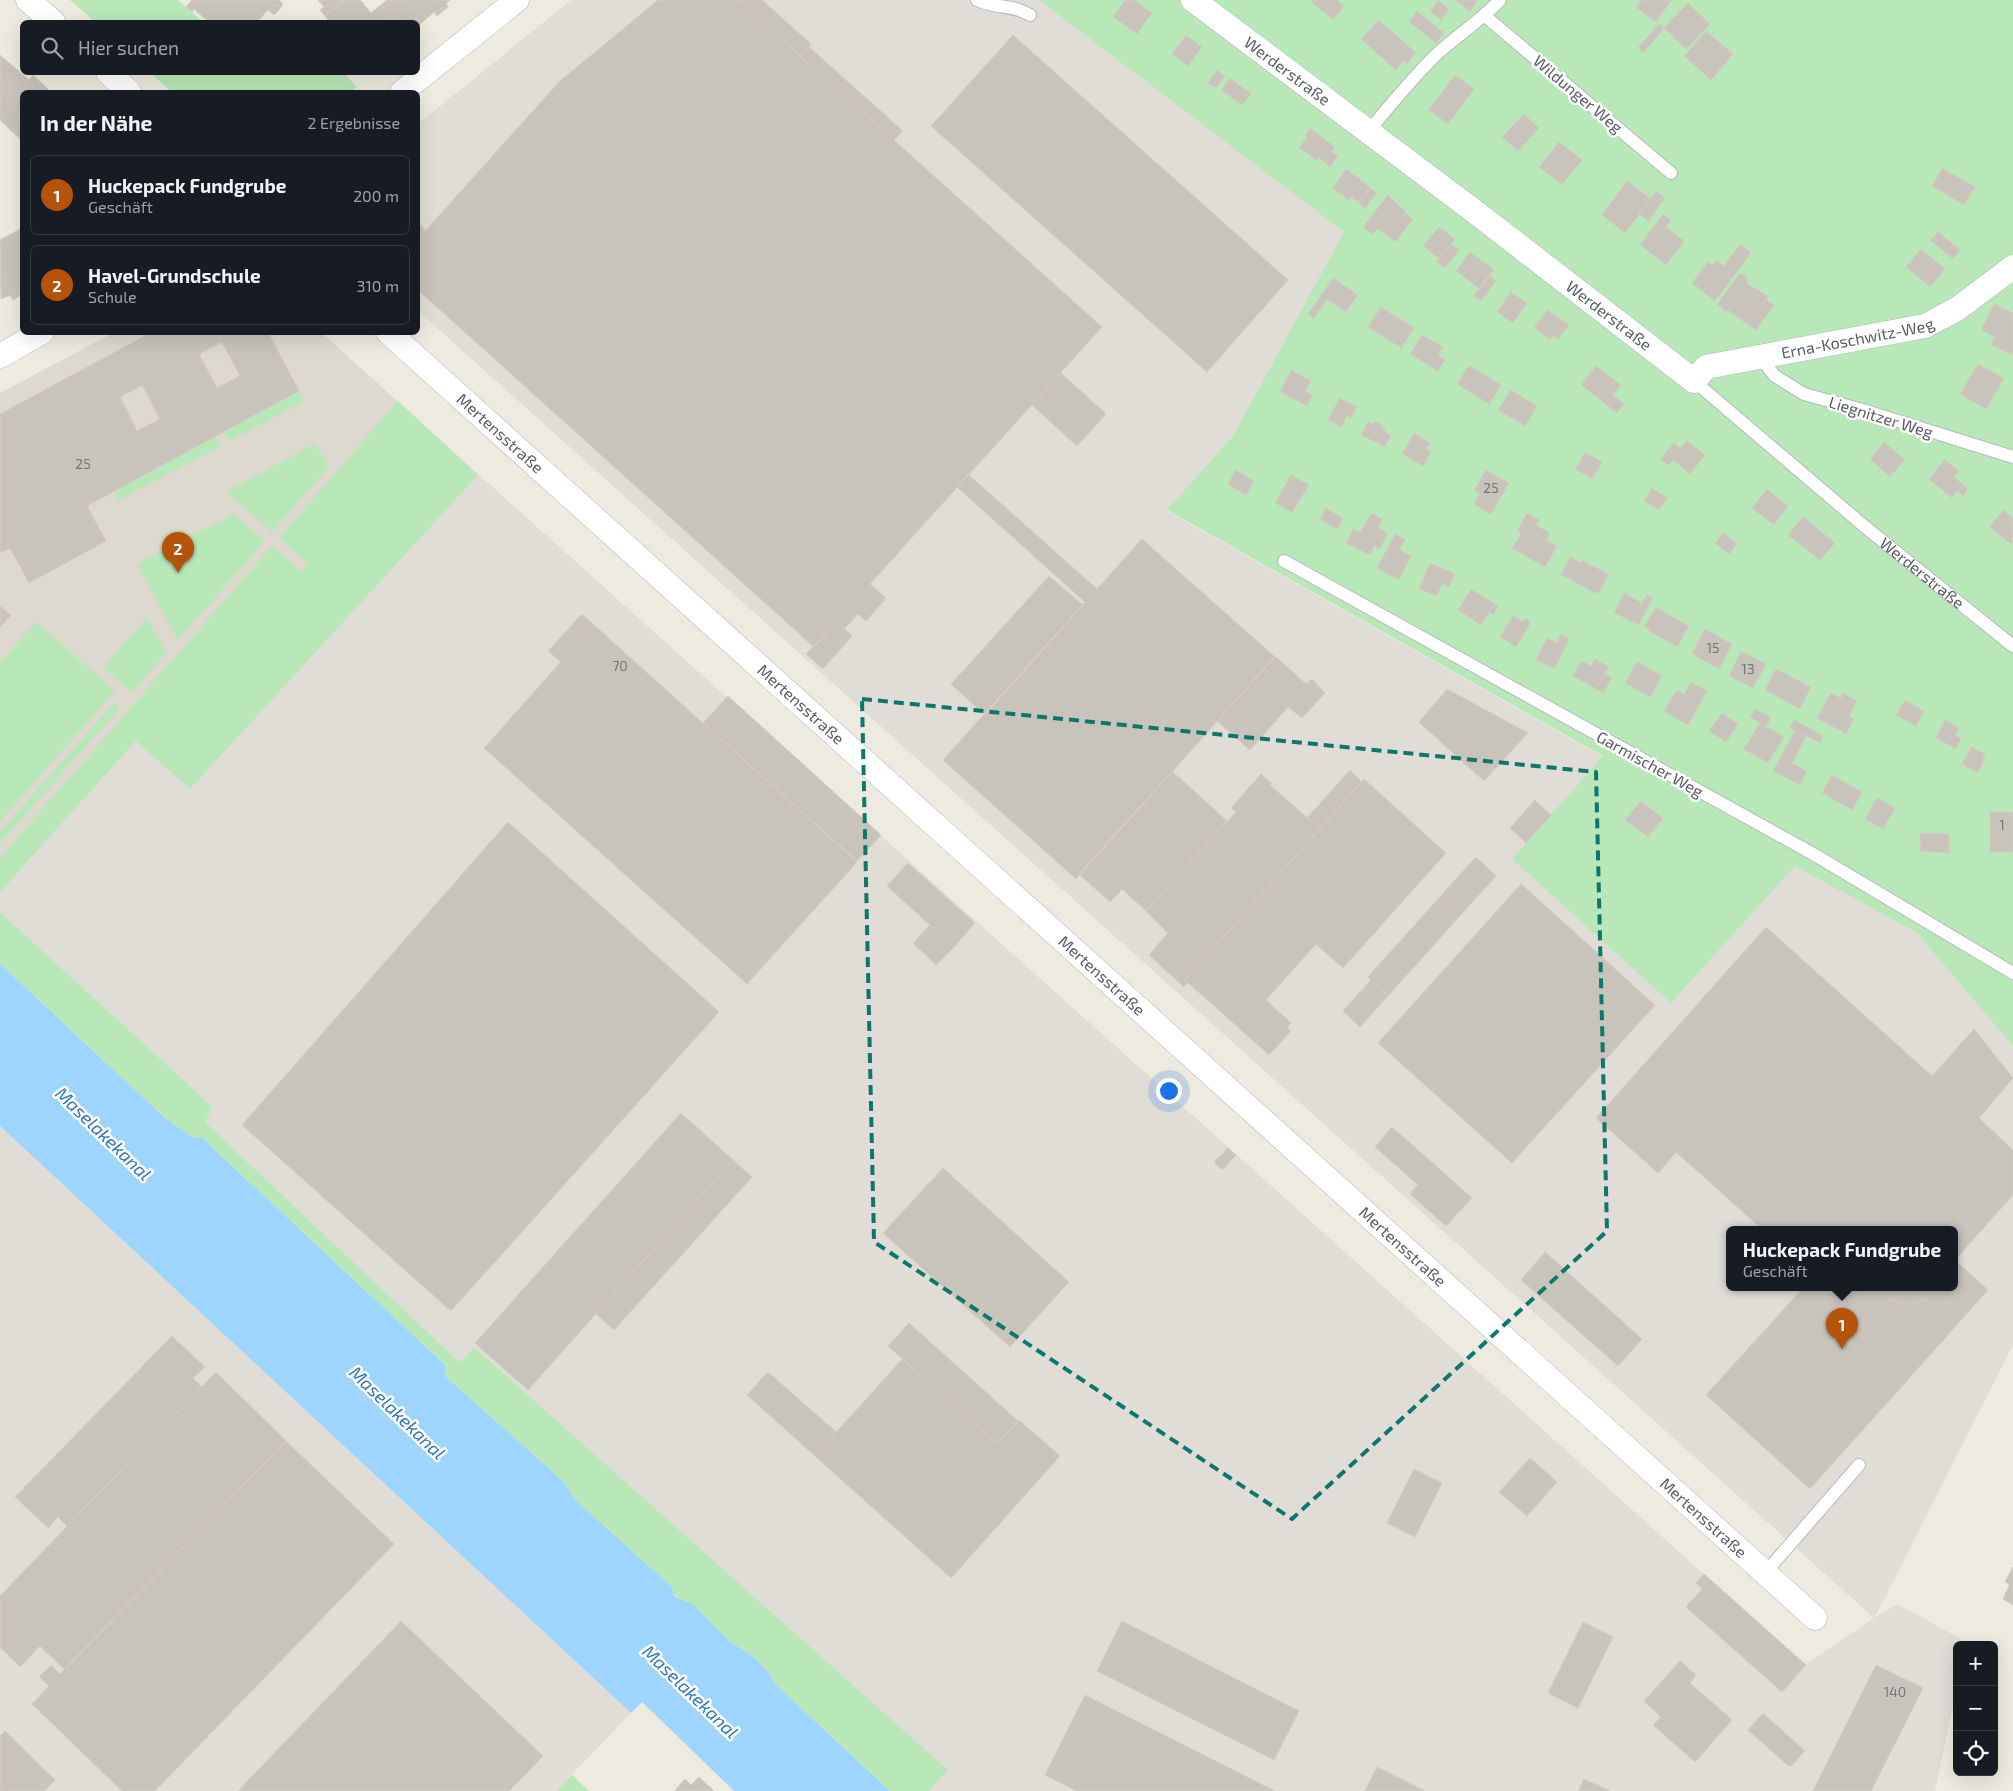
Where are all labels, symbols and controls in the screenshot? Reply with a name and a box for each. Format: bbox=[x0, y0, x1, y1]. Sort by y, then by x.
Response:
search box bbox=[20, 20, 420, 75]
street label: Werderstraße bbox=[1241, 32, 1334, 109]
icon: search bbox=[38, 34, 66, 62]
text: Hier suchen bbox=[78, 36, 179, 59]
street label: Wildunger Weg bbox=[1530, 51, 1627, 137]
text: In der Nähe bbox=[40, 110, 152, 135]
text: 2 Ergebnisse bbox=[307, 113, 400, 132]
text: Huckepack Fundgrube bbox=[88, 174, 286, 197]
text: 1 bbox=[54, 186, 60, 205]
text: 200 m bbox=[353, 186, 399, 205]
text: Geschäft bbox=[88, 197, 153, 216]
text: Havel-Grundschule bbox=[88, 264, 261, 287]
text: 2 bbox=[52, 276, 62, 295]
text: 310 m bbox=[357, 276, 399, 295]
street label: Werderstraße bbox=[1563, 276, 1656, 354]
text: Schule bbox=[88, 287, 137, 306]
street label: Erna-Koschwitz-Weg bbox=[1780, 313, 1937, 362]
street label: Mertensstraße bbox=[453, 389, 548, 477]
street label: Liegnitzer Weg bbox=[1827, 392, 1935, 441]
house number: 25 bbox=[75, 455, 91, 472]
house number: 25 bbox=[1483, 479, 1499, 496]
pin: 2 bbox=[162, 532, 194, 573]
street label: Werderstraße bbox=[1876, 533, 1968, 612]
house number: 15 bbox=[1706, 639, 1720, 656]
house number: 70 bbox=[612, 657, 628, 674]
street label: Mertensstraße bbox=[754, 660, 849, 748]
house number: 13 bbox=[1741, 660, 1755, 677]
street label: Garmischer Weg bbox=[1594, 726, 1707, 801]
house number: 1 bbox=[1999, 816, 2005, 833]
street label: Mertensstraße bbox=[1055, 931, 1149, 1019]
your location bbox=[1156, 1078, 1182, 1104]
water label: Maselakekanal bbox=[51, 1082, 156, 1185]
street label: Mertensstraße bbox=[1356, 1202, 1450, 1290]
popup bbox=[1726, 1226, 1958, 1291]
text: Huckepack Fundgrube bbox=[1743, 1238, 1941, 1261]
text: Geschäft bbox=[1743, 1261, 1808, 1280]
pin: 1 bbox=[1826, 1308, 1858, 1349]
water label: Maselakekanal bbox=[345, 1361, 450, 1464]
street label: Mertensstraße bbox=[1657, 1473, 1751, 1561]
water label: Maselakekanal bbox=[638, 1640, 743, 1743]
map controls bbox=[1953, 1641, 1998, 1776]
button: + bbox=[1953, 1641, 1998, 1686]
house number: 140 bbox=[1884, 1683, 1906, 1700]
button: − bbox=[1953, 1686, 1998, 1731]
button: locate bbox=[1953, 1731, 1998, 1776]

